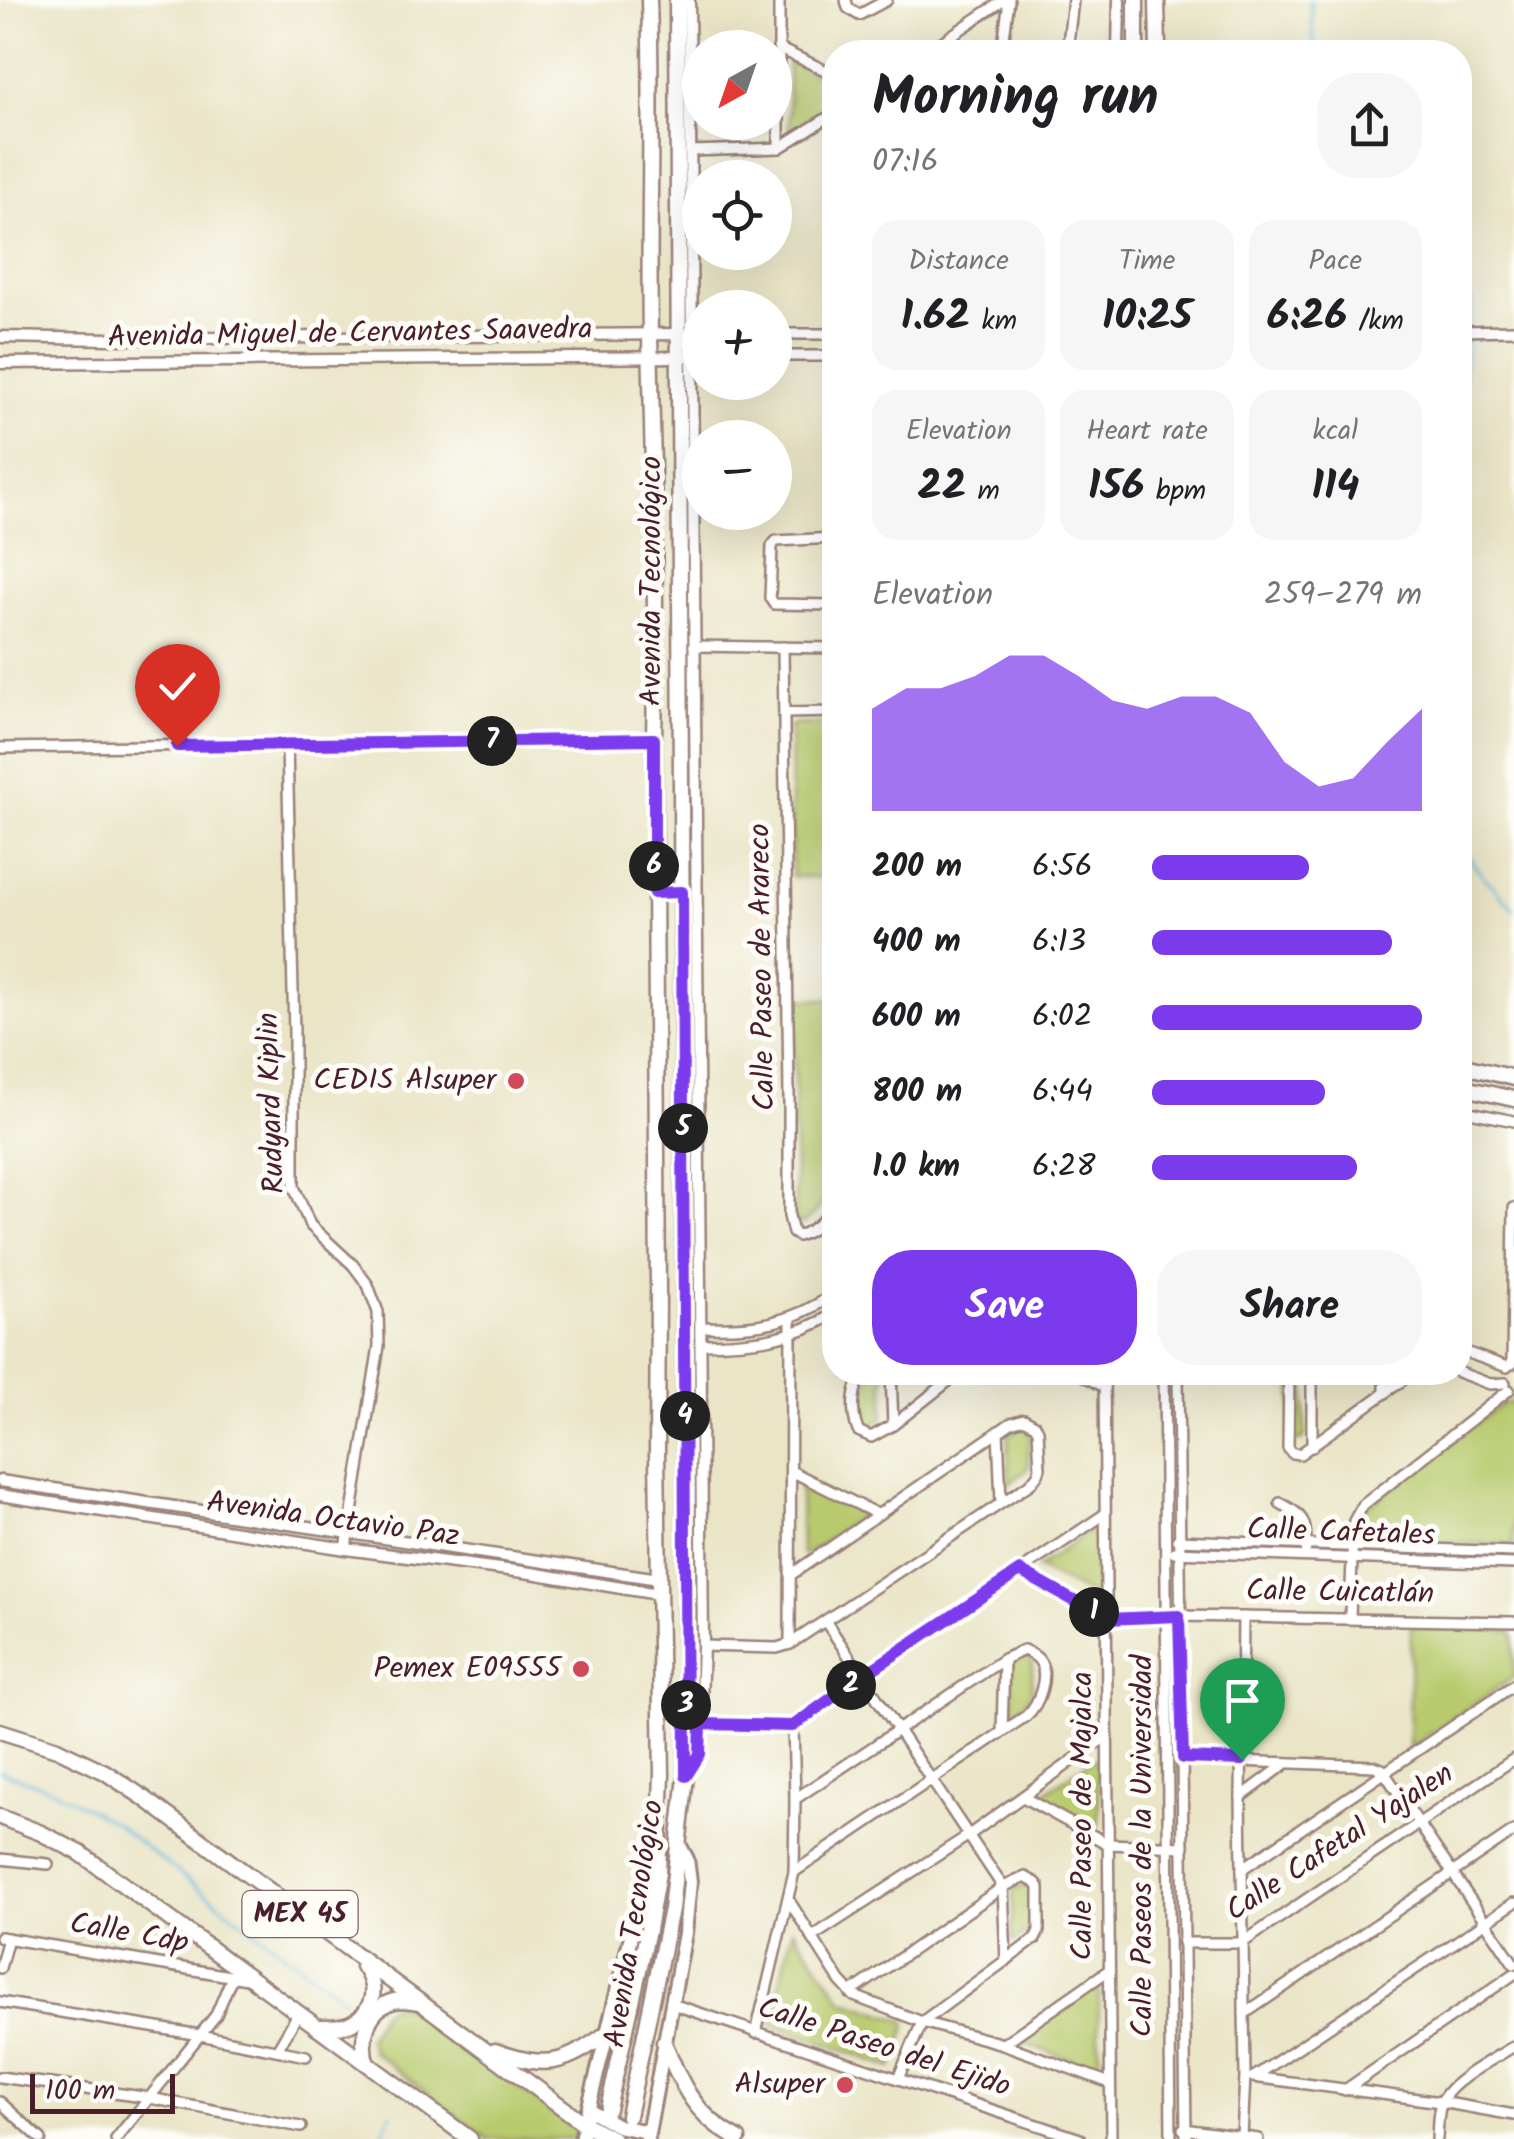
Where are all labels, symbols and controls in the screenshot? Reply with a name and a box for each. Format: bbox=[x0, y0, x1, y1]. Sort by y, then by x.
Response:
north arrow bbox=[682, 30, 792, 140]
map controls bbox=[682, 30, 792, 530]
text: Morning run bbox=[872, 56, 1159, 143]
button: share bbox=[1317, 73, 1422, 178]
text: 07:16 bbox=[872, 137, 938, 188]
button: locate bbox=[682, 160, 792, 270]
text: Distance bbox=[908, 239, 1009, 284]
text: Time bbox=[1119, 239, 1175, 284]
text: Pace bbox=[1309, 239, 1362, 284]
text: 1.62 bbox=[900, 284, 970, 351]
text: 10:25 bbox=[1102, 284, 1192, 351]
text: 6:26 bbox=[1267, 284, 1347, 351]
button: + bbox=[682, 290, 792, 400]
text: km bbox=[970, 299, 1017, 344]
text: /km bbox=[1347, 299, 1404, 344]
street label: Avenida Miguel de Cervantes Saavedra bbox=[107, 306, 593, 362]
text: Elevation bbox=[906, 409, 1012, 454]
text: Heart rate bbox=[1086, 409, 1208, 454]
text: kcal bbox=[1313, 409, 1358, 454]
button: − bbox=[682, 420, 792, 530]
text: 22 bbox=[917, 454, 966, 521]
text: 156 bbox=[1088, 454, 1145, 521]
text: 114 bbox=[1311, 454, 1359, 521]
street label: Avenida Tecnológico bbox=[628, 456, 676, 706]
text: m bbox=[966, 469, 1000, 514]
text: bpm bbox=[1145, 469, 1206, 514]
text: Elevation bbox=[872, 570, 993, 621]
text: 259–279 m bbox=[1264, 570, 1422, 621]
pin bbox=[135, 644, 220, 747]
icon: check bbox=[150, 659, 205, 714]
pin: 7 bbox=[467, 716, 517, 766]
text: 7 bbox=[485, 718, 499, 763]
street label: Calle Paseo de Arareco bbox=[736, 823, 790, 1111]
pin: 6 bbox=[629, 841, 679, 891]
text: 200 m bbox=[872, 842, 962, 893]
text: 6:56 bbox=[1032, 842, 1093, 893]
text: 6 bbox=[646, 843, 662, 888]
text: 400 m bbox=[872, 917, 961, 968]
text: 6:13 bbox=[1032, 917, 1086, 968]
text: 600 m bbox=[872, 992, 961, 1043]
text: 6:02 bbox=[1032, 992, 1092, 1043]
street label: Rudyard Kiplin bbox=[245, 1011, 299, 1195]
place label: CEDIS Alsuper bbox=[313, 1057, 498, 1105]
text: 800 m bbox=[872, 1067, 962, 1118]
text: 6:44 bbox=[1032, 1067, 1093, 1118]
marker: CEDIS Alsuper bbox=[505, 1070, 527, 1092]
pin: 5 bbox=[658, 1103, 708, 1153]
text: 5 bbox=[676, 1105, 690, 1150]
text: 1.0 km bbox=[872, 1142, 960, 1193]
text: 6:28 bbox=[1032, 1142, 1096, 1193]
button: Save bbox=[872, 1250, 1137, 1365]
button: Share bbox=[1157, 1250, 1422, 1365]
pin: 4 bbox=[660, 1391, 710, 1441]
text: 4 bbox=[677, 1393, 693, 1438]
street label: Avenida Octavio Paz bbox=[203, 1478, 463, 1562]
street label: Calle Cafetales bbox=[1246, 1506, 1436, 1560]
street label: Calle Cuicatlán bbox=[1245, 1567, 1435, 1619]
pin: 1 bbox=[1069, 1587, 1119, 1637]
text: 1 bbox=[1090, 1589, 1098, 1634]
place label: Pemex E09555 bbox=[373, 1645, 563, 1693]
street label: Calle Paseos de la Universidad bbox=[1119, 1654, 1167, 2037]
marker: Pemex E09555 bbox=[570, 1658, 592, 1680]
pin bbox=[1200, 1658, 1285, 1761]
pin: 2 bbox=[826, 1660, 876, 1710]
text: 2 bbox=[843, 1662, 859, 1707]
street label: Calle Paseo de Majalca bbox=[1059, 1671, 1107, 1961]
icon: arrive bbox=[1215, 1673, 1270, 1728]
pin: 3 bbox=[661, 1680, 711, 1730]
text: 3 bbox=[678, 1682, 694, 1727]
street label: Calle Cafetal Yajalen bbox=[1216, 1751, 1464, 1935]
street label: Avenida Tecnológico bbox=[592, 1797, 678, 2051]
road number: MEX 45 bbox=[242, 1891, 358, 1937]
street label: Calle Cdp bbox=[66, 1900, 192, 1968]
street label: Calle Paseo del Ejido bbox=[751, 1985, 1017, 2111]
place label: Alsuper bbox=[734, 2061, 827, 2109]
scale bar bbox=[30, 2069, 175, 2114]
text: 100 m bbox=[45, 2069, 115, 2114]
marker: Alsuper bbox=[834, 2074, 856, 2096]

